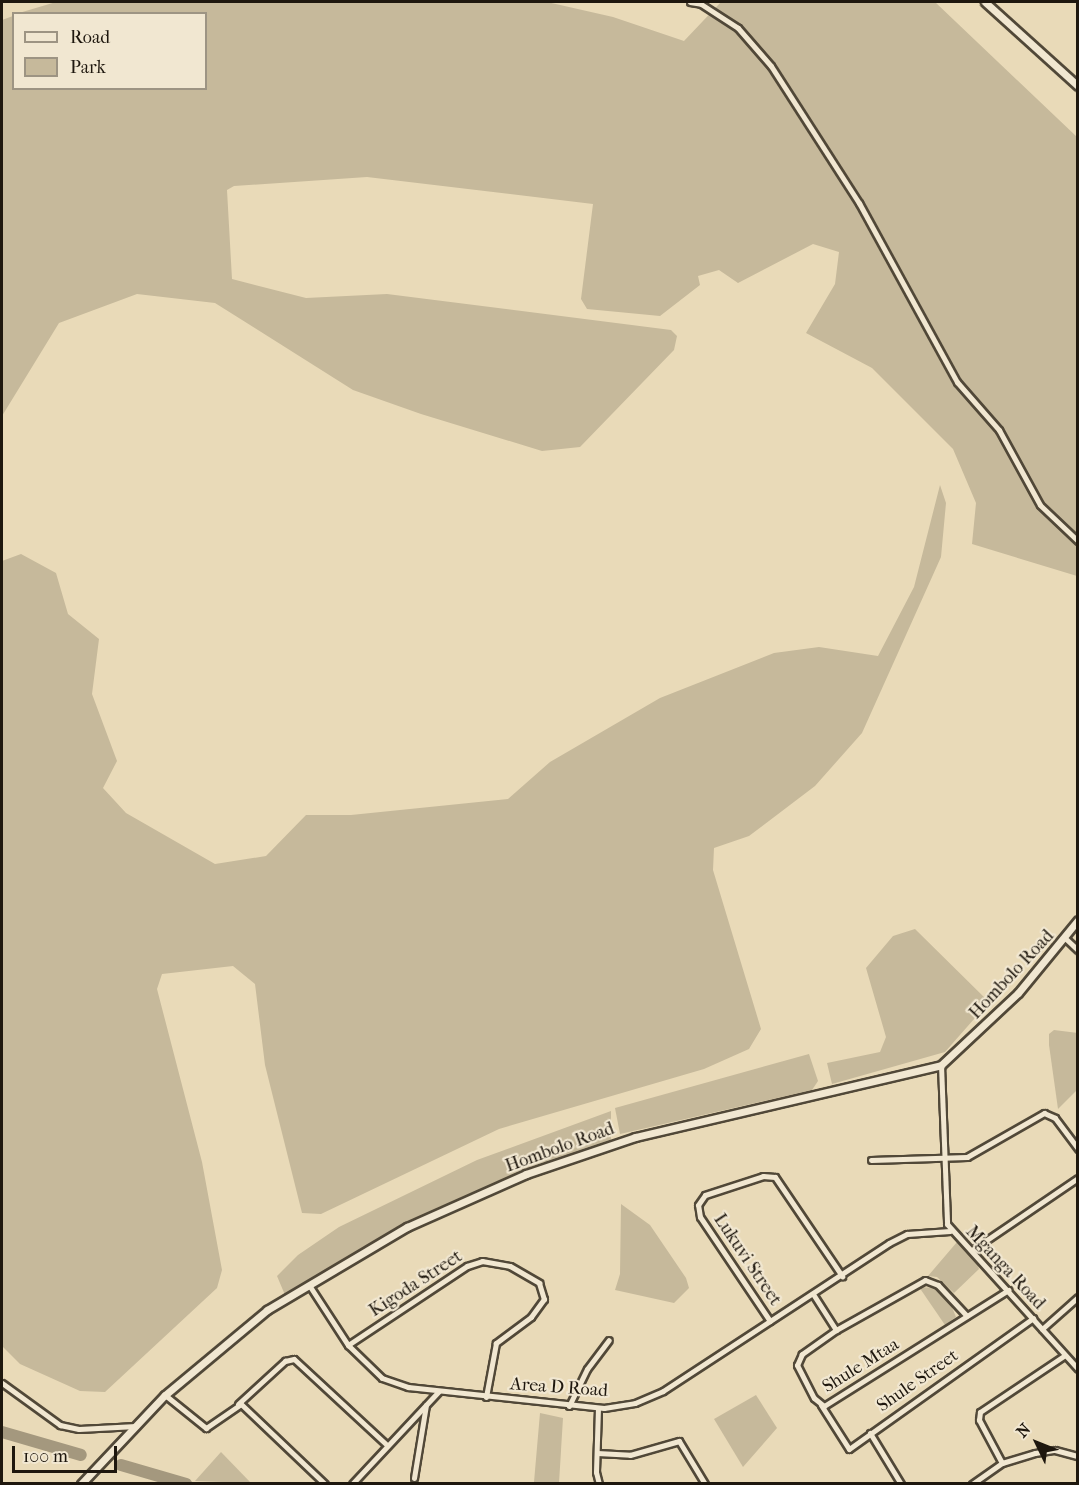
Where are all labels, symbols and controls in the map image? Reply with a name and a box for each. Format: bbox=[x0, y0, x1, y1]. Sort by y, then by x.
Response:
legend bbox=[12, 12, 207, 90]
text: Road bbox=[70, 27, 110, 48]
text: Park bbox=[70, 57, 106, 78]
street label: Hombolo Road bbox=[965, 926, 1059, 1024]
street label: Hombolo Road bbox=[503, 1118, 617, 1178]
street label: Lukuvi Street bbox=[708, 1210, 786, 1310]
street label: Mganga Road bbox=[961, 1222, 1049, 1314]
street label: Kigoda Street bbox=[365, 1246, 467, 1322]
street label: Shule Mtaa bbox=[819, 1334, 903, 1398]
street label: Shule Street bbox=[873, 1345, 963, 1417]
street label: Area D Road bbox=[509, 1374, 609, 1402]
north arrow bbox=[1007, 1413, 1067, 1473]
text: N bbox=[1012, 1419, 1035, 1441]
scale bar bbox=[15, 1434, 120, 1472]
text: 100 m bbox=[23, 1446, 68, 1467]

